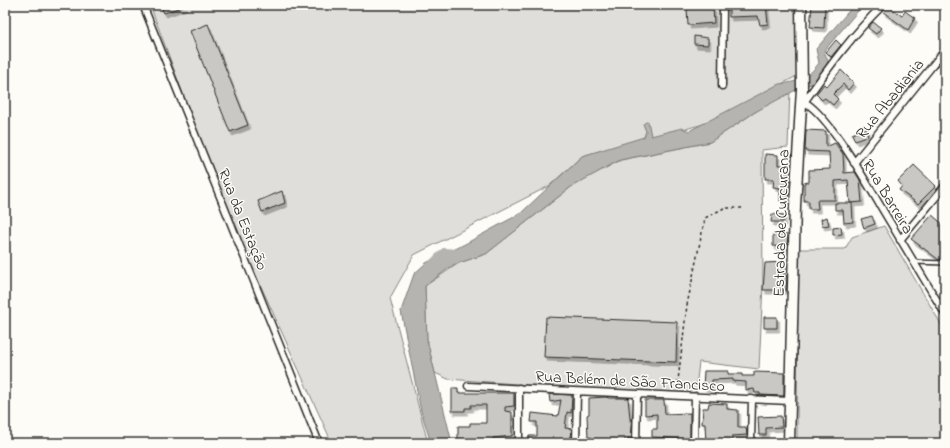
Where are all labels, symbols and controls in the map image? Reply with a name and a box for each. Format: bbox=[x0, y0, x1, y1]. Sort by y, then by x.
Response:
street label: Rua Abadiania bbox=[851, 54, 931, 145]
street label: Estrada de Curcurana bbox=[767, 149, 797, 297]
street label: Rua Barreira bbox=[855, 155, 919, 239]
street label: Rua da Estação bbox=[211, 165, 273, 274]
street label: Rua Belém de São Francisco bbox=[535, 365, 725, 399]

